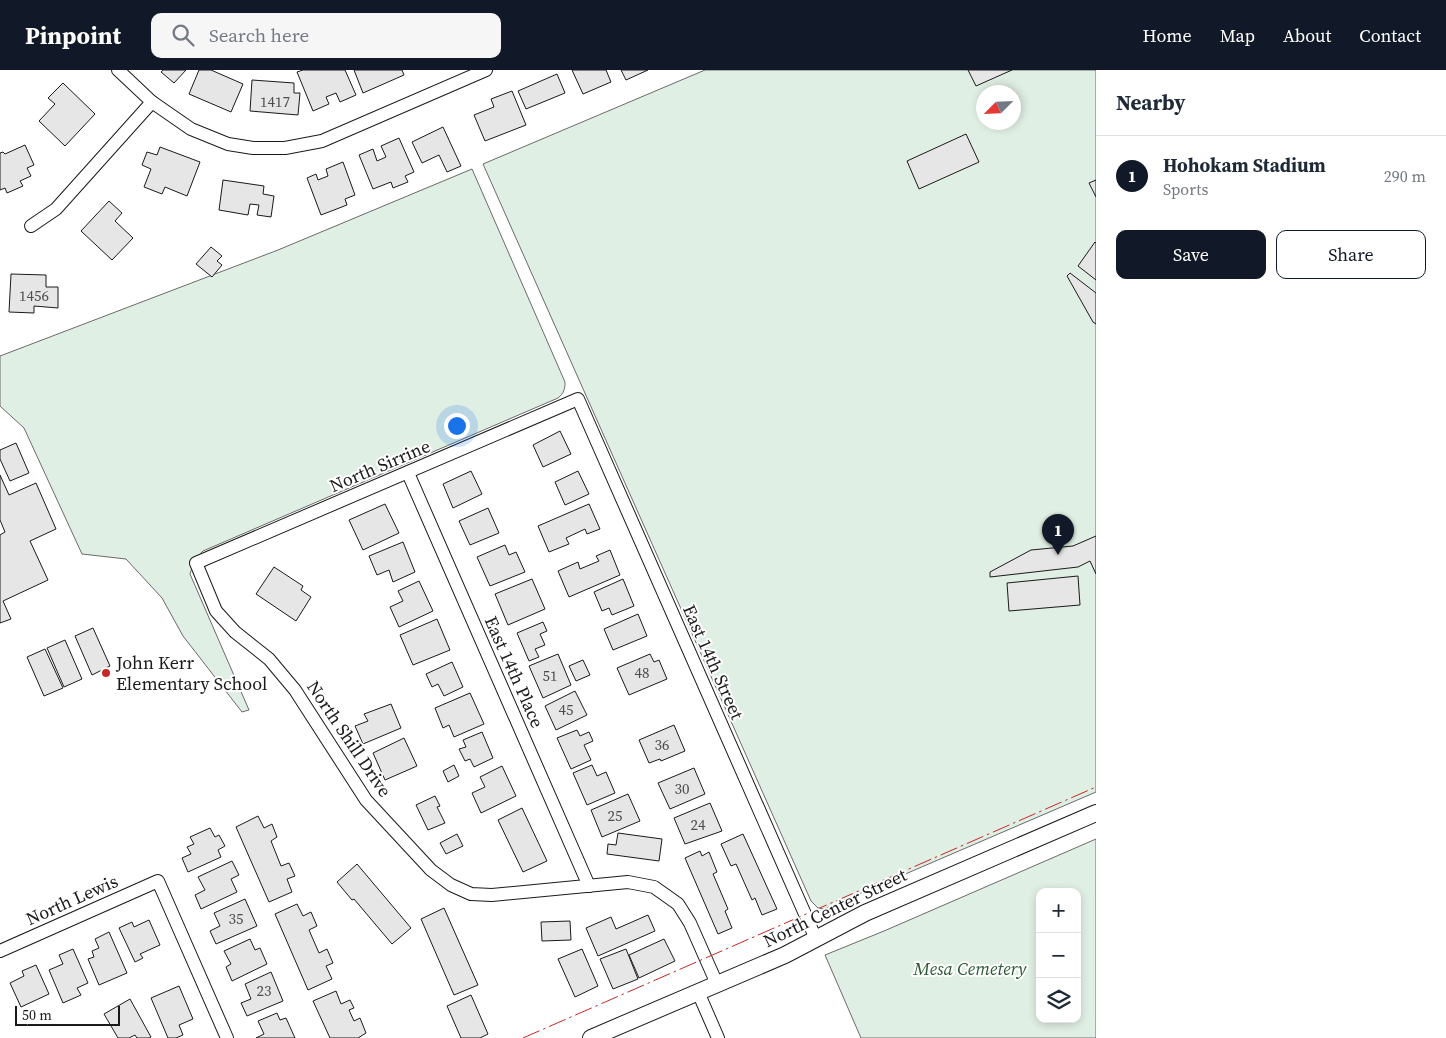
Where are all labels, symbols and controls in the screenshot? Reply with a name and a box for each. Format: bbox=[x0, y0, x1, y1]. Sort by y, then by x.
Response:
search box bbox=[151, 13, 501, 58]
text: Pinpoint bbox=[25, 19, 121, 52]
icon: search bbox=[169, 21, 197, 49]
text: Search here bbox=[209, 22, 309, 48]
text: Home bbox=[1143, 23, 1192, 48]
text: Map bbox=[1220, 23, 1255, 48]
text: About bbox=[1283, 23, 1331, 48]
text: Contact bbox=[1359, 23, 1421, 48]
north arrow bbox=[976, 85, 1021, 130]
text: Nearby bbox=[1116, 88, 1186, 117]
house number: 1417 bbox=[260, 91, 290, 112]
text: Hohokam Stadium bbox=[1163, 152, 1326, 178]
text: 1 bbox=[1128, 165, 1136, 187]
text: 290 m bbox=[1384, 165, 1426, 187]
text: Sports bbox=[1163, 178, 1208, 200]
button: Save bbox=[1116, 230, 1266, 279]
button: Share bbox=[1276, 230, 1426, 279]
house number: 1456 bbox=[19, 285, 49, 306]
your location bbox=[444, 413, 470, 439]
street label: North Sirrine bbox=[326, 433, 434, 498]
pin: 1 bbox=[1042, 514, 1074, 555]
street label: East 14th Street bbox=[677, 600, 750, 723]
street label: East 14th Place bbox=[479, 612, 550, 732]
place label: John Kerr Elementary School bbox=[115, 650, 267, 696]
house number: 48 bbox=[634, 662, 650, 683]
house number: 51 bbox=[542, 665, 558, 686]
marker: John Kerr Elementary School bbox=[100, 667, 112, 679]
street label: North Shill Drive bbox=[301, 676, 398, 802]
house number: 45 bbox=[558, 699, 574, 720]
house number: 36 bbox=[654, 734, 670, 755]
house number: 30 bbox=[674, 778, 690, 799]
house number: 25 bbox=[607, 805, 623, 826]
house number: 24 bbox=[690, 814, 706, 835]
street label: North Center Street bbox=[759, 862, 911, 953]
street label: North Lewis bbox=[22, 868, 122, 931]
map controls bbox=[1036, 888, 1081, 1023]
button: + bbox=[1036, 888, 1081, 933]
house number: 35 bbox=[228, 908, 244, 929]
button: − bbox=[1036, 933, 1081, 978]
park label: Mesa Cemetery bbox=[913, 956, 1027, 981]
button: layers bbox=[1036, 978, 1081, 1023]
house number: 23 bbox=[256, 980, 272, 1001]
scale bar bbox=[15, 1003, 120, 1026]
text: 50 m bbox=[22, 1005, 52, 1025]

